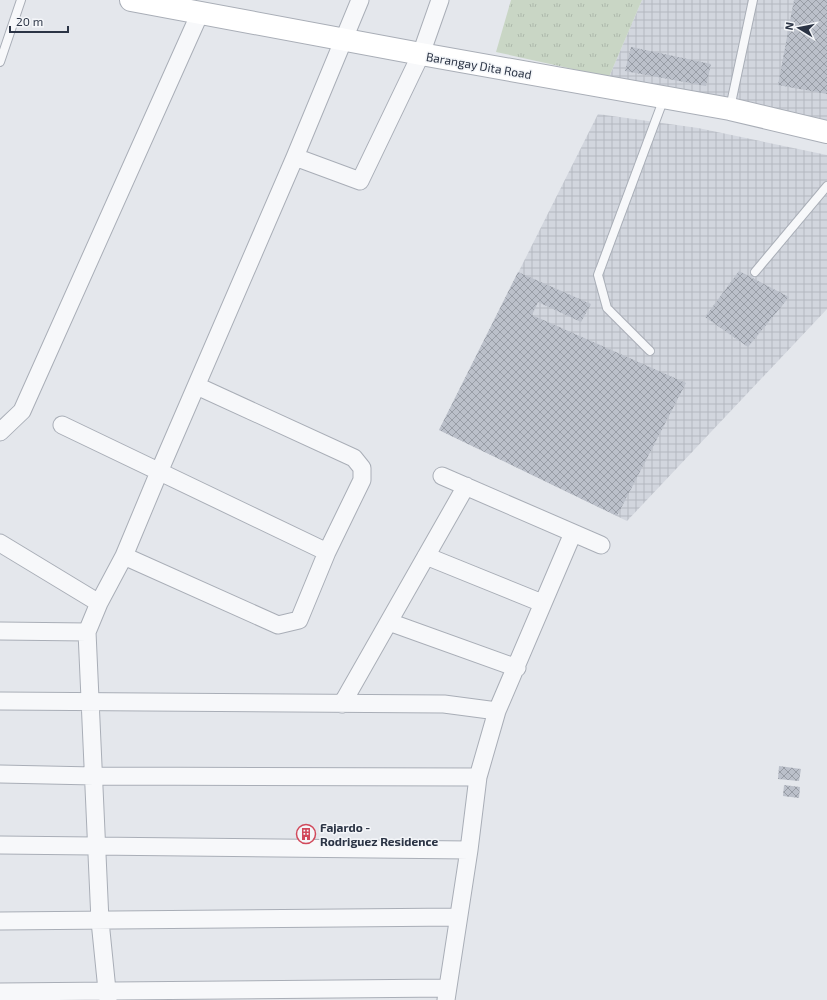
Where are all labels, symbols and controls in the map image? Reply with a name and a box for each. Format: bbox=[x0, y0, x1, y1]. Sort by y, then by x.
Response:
scale bar bbox=[10, 8, 68, 34]
north arrow bbox=[779, 8, 819, 48]
text: 20 m bbox=[16, 14, 43, 28]
text: N bbox=[782, 21, 796, 31]
street label: Barangay Dita Road bbox=[425, 49, 533, 81]
place label: Fajardo - Rodriguez Residence bbox=[320, 820, 438, 848]
building icon: Fajardo - Rodriguez Residence bbox=[295, 823, 317, 845]

